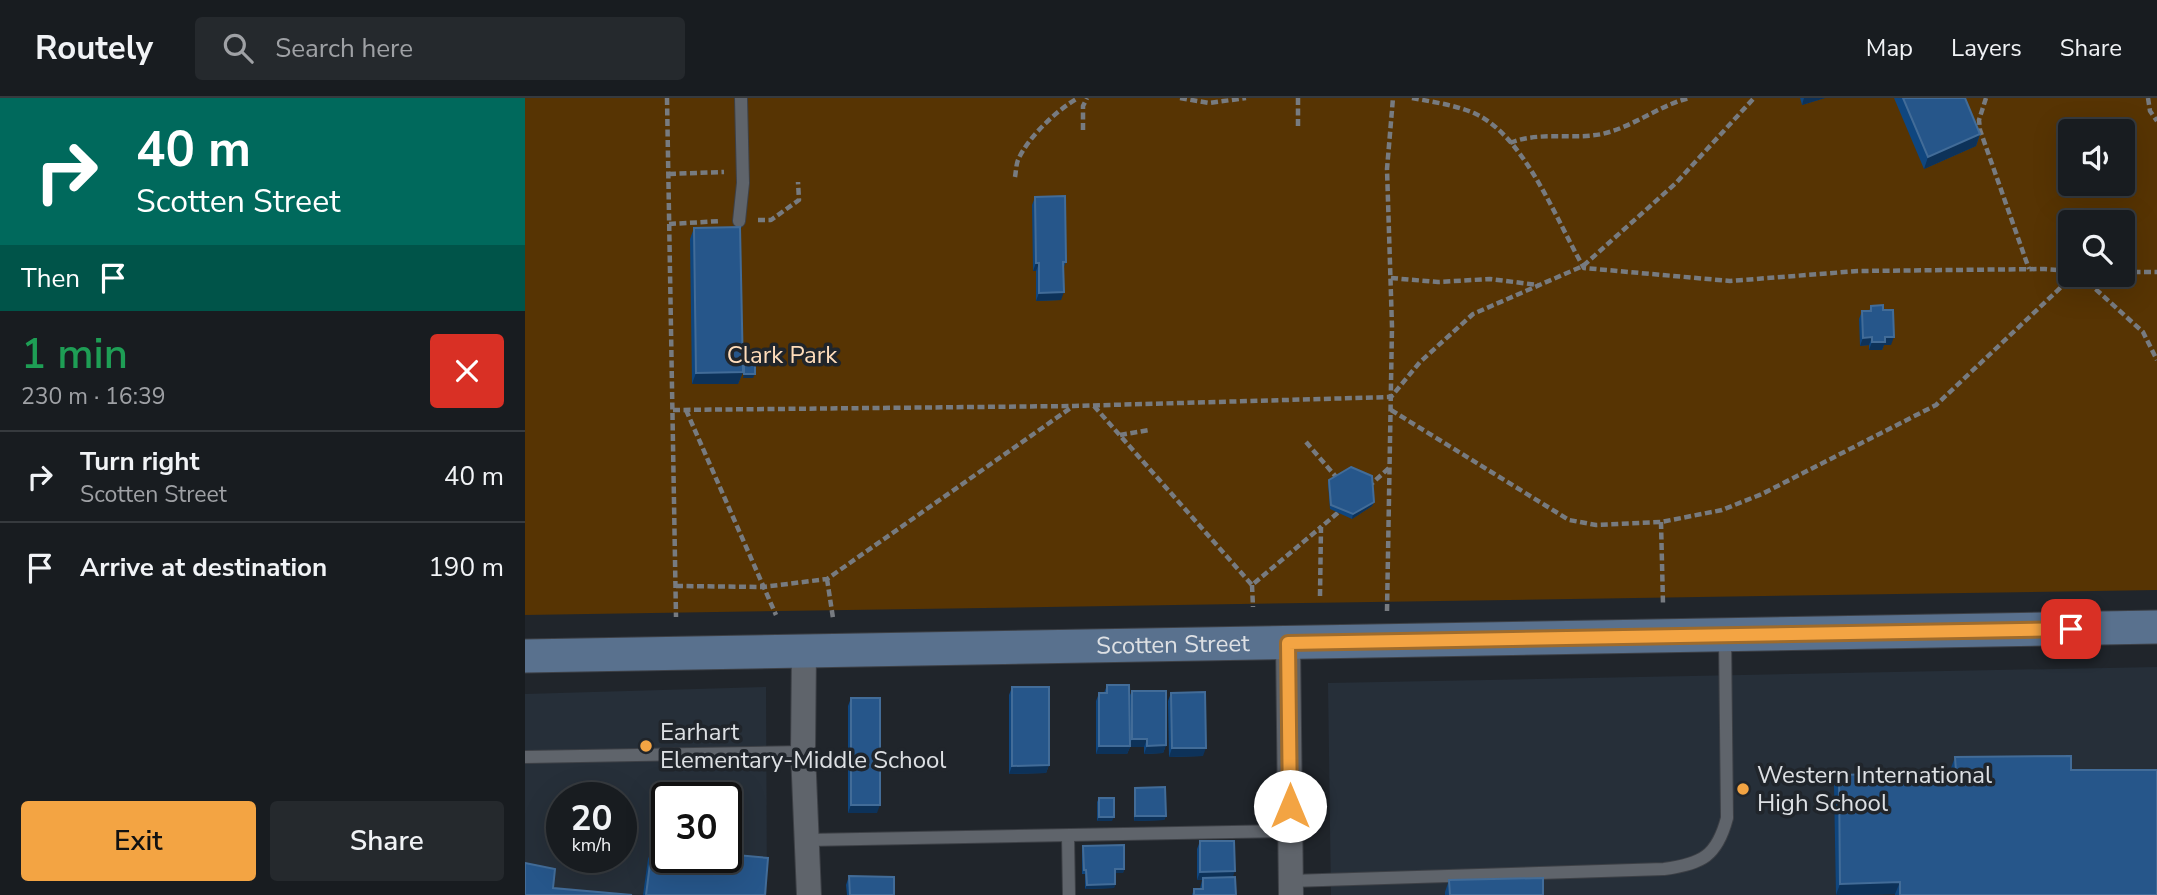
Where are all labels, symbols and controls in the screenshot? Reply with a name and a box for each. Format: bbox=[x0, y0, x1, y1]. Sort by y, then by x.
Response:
search box bbox=[195, 17, 685, 80]
text: Routely bbox=[35, 26, 153, 71]
icon: search bbox=[219, 29, 257, 67]
text: Search here bbox=[275, 31, 413, 66]
text: Map bbox=[1866, 32, 1913, 64]
text: Layers bbox=[1951, 32, 2022, 64]
text: Share bbox=[2060, 32, 2122, 64]
text: 40 m bbox=[136, 116, 251, 183]
map controls bbox=[2058, 119, 2135, 287]
button: sound bbox=[2058, 119, 2135, 196]
icon: right bbox=[21, 126, 112, 217]
text: Scotten Street bbox=[136, 180, 340, 223]
button: search bbox=[2058, 210, 2135, 287]
icon: arrive bbox=[94, 259, 132, 297]
text: Then bbox=[21, 261, 80, 296]
text: 1 min bbox=[21, 326, 128, 383]
button: close bbox=[430, 334, 504, 408]
park label: Clark Park bbox=[727, 339, 838, 371]
text: 230 m · 16:39 bbox=[21, 381, 166, 412]
text: Turn right bbox=[80, 444, 199, 479]
icon: right bbox=[21, 458, 59, 496]
text: 40 m bbox=[444, 459, 504, 494]
text: Scotten Street bbox=[80, 479, 227, 510]
icon: arrive bbox=[21, 549, 59, 587]
text: Arrive at destination bbox=[80, 550, 327, 585]
text: 190 m bbox=[428, 550, 504, 585]
pin bbox=[2041, 599, 2101, 659]
icon: arrive bbox=[2052, 610, 2090, 648]
street label: Scotten Street bbox=[1096, 627, 1250, 662]
place label: Earhart Elementary-Middle School bbox=[660, 716, 946, 776]
marker: Earhart Elementary-Middle School bbox=[638, 738, 654, 754]
place label: Western International High School bbox=[1757, 759, 1992, 819]
position arrow bbox=[1253, 769, 1327, 843]
marker: Western International High School bbox=[1735, 781, 1751, 797]
speed limit sign: 30 bbox=[651, 782, 742, 873]
text: 20 bbox=[570, 795, 613, 842]
button: Exit bbox=[21, 801, 256, 881]
button: Share bbox=[270, 801, 504, 881]
text: km/h bbox=[572, 833, 611, 857]

